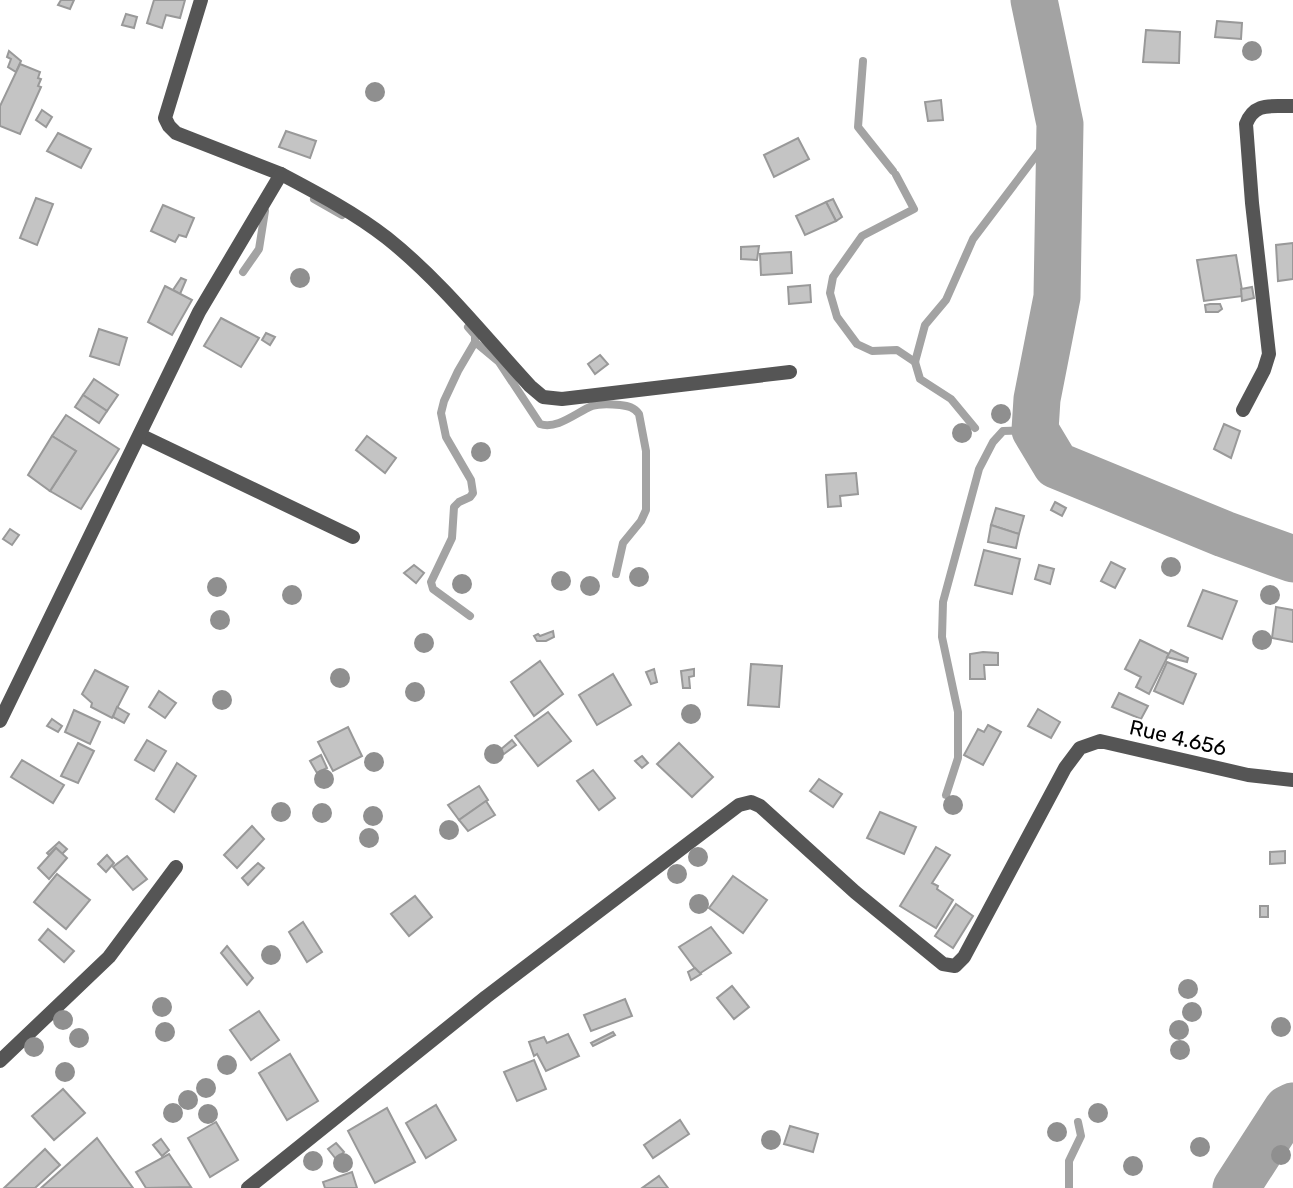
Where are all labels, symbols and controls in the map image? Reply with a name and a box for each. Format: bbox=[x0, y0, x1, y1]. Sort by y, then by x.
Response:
street label: Rue 4.656 bbox=[1127, 714, 1229, 761]

